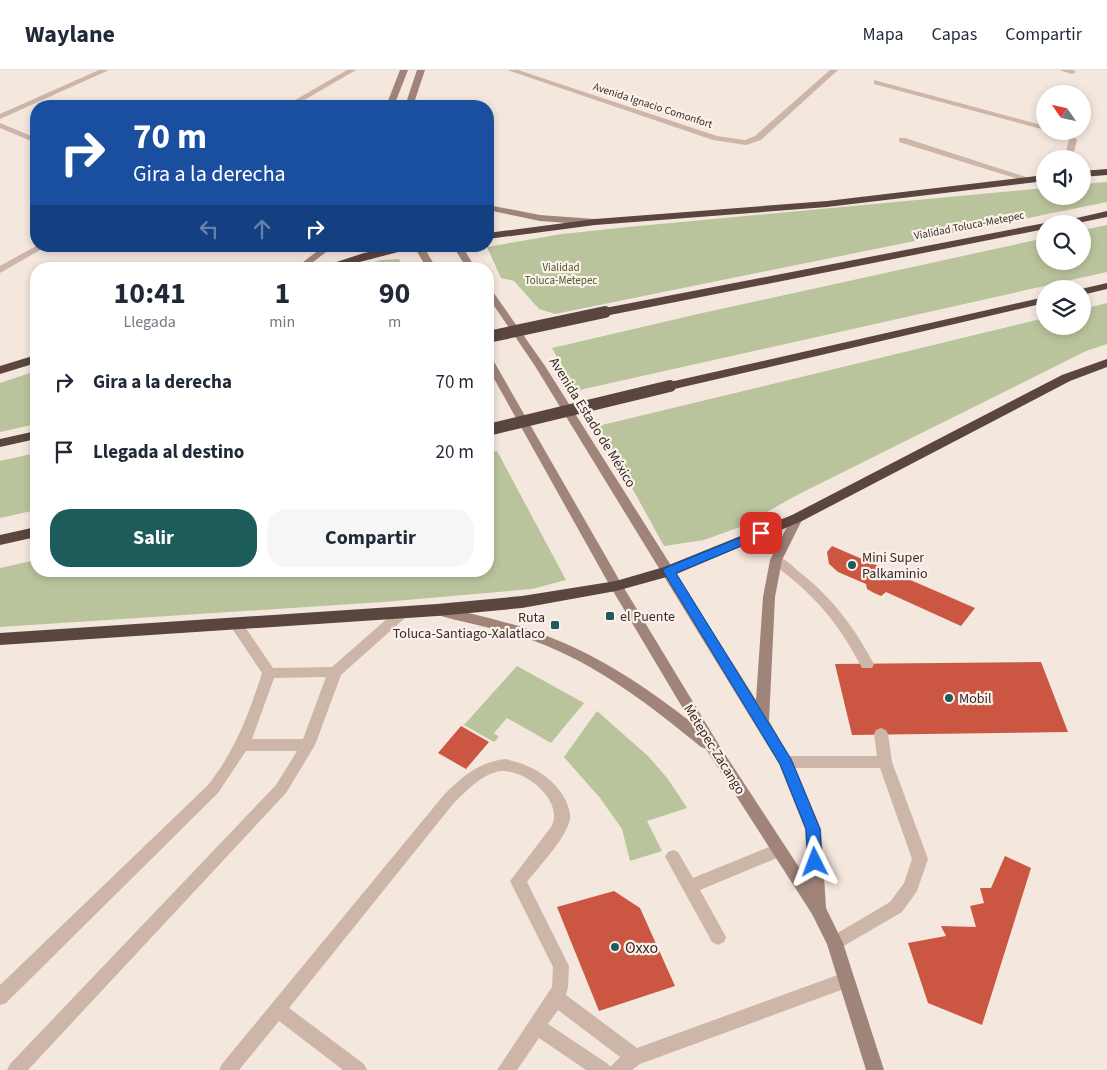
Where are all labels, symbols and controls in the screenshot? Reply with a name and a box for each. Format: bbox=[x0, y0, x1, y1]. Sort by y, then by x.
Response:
text: Waylane bbox=[25, 17, 115, 52]
text: Mapa bbox=[863, 22, 904, 47]
text: Capas bbox=[932, 22, 977, 47]
text: Compartir bbox=[1005, 22, 1082, 47]
street label: Avenida Ignacio Comonfort bbox=[591, 79, 715, 132]
north arrow bbox=[1036, 85, 1091, 140]
map controls bbox=[1036, 85, 1091, 335]
text: 70 m bbox=[133, 112, 207, 162]
icon: right bbox=[50, 120, 115, 185]
button: sound bbox=[1036, 150, 1091, 205]
text: Gira a la derecha bbox=[133, 158, 286, 190]
street label: Vialidad Toluca-Metepec bbox=[913, 207, 1026, 244]
icon: left bbox=[195, 215, 223, 243]
icon: ahead bbox=[248, 215, 276, 243]
icon: right bbox=[301, 215, 329, 243]
button: search bbox=[1036, 215, 1091, 270]
park label: Vialidad Toluca-Metepec bbox=[525, 260, 597, 288]
text: 10:41 bbox=[113, 272, 186, 315]
text: 1 bbox=[274, 272, 290, 315]
text: 90 bbox=[379, 272, 410, 315]
button: layers bbox=[1036, 280, 1091, 335]
text: Llegada bbox=[123, 311, 176, 333]
text: min bbox=[269, 311, 295, 333]
text: m bbox=[388, 311, 401, 333]
street label: Avenida Estado de México bbox=[544, 354, 640, 492]
icon: right bbox=[50, 368, 78, 396]
text: Gira a la derecha bbox=[93, 369, 232, 396]
text: 70 m bbox=[436, 369, 474, 396]
icon: arrive bbox=[50, 438, 78, 466]
text: Llegada al destino bbox=[93, 439, 244, 466]
text: 20 m bbox=[436, 439, 474, 466]
button: Salir bbox=[50, 509, 257, 567]
button: Compartir bbox=[267, 509, 474, 567]
pin bbox=[740, 512, 782, 554]
icon: arrive bbox=[747, 519, 775, 547]
place label: Mini Super Palkaminio bbox=[862, 548, 928, 584]
marker: Mini Super Palkaminio bbox=[846, 559, 858, 571]
place label: el Puente bbox=[620, 607, 675, 627]
place label: Ruta Toluca-Santiago-Xalatlaco bbox=[393, 608, 545, 644]
marker: el Puente bbox=[604, 610, 616, 622]
marker: Ruta Toluca-Santiago-Xalatlaco bbox=[549, 619, 561, 631]
place label: Mobil bbox=[959, 689, 992, 709]
marker: Mobil bbox=[943, 692, 955, 704]
street label: Metepec-Zacango bbox=[678, 700, 750, 799]
position arrow bbox=[788, 835, 840, 887]
place label: Oxxo bbox=[625, 937, 658, 959]
marker: Oxxo bbox=[609, 941, 621, 953]

